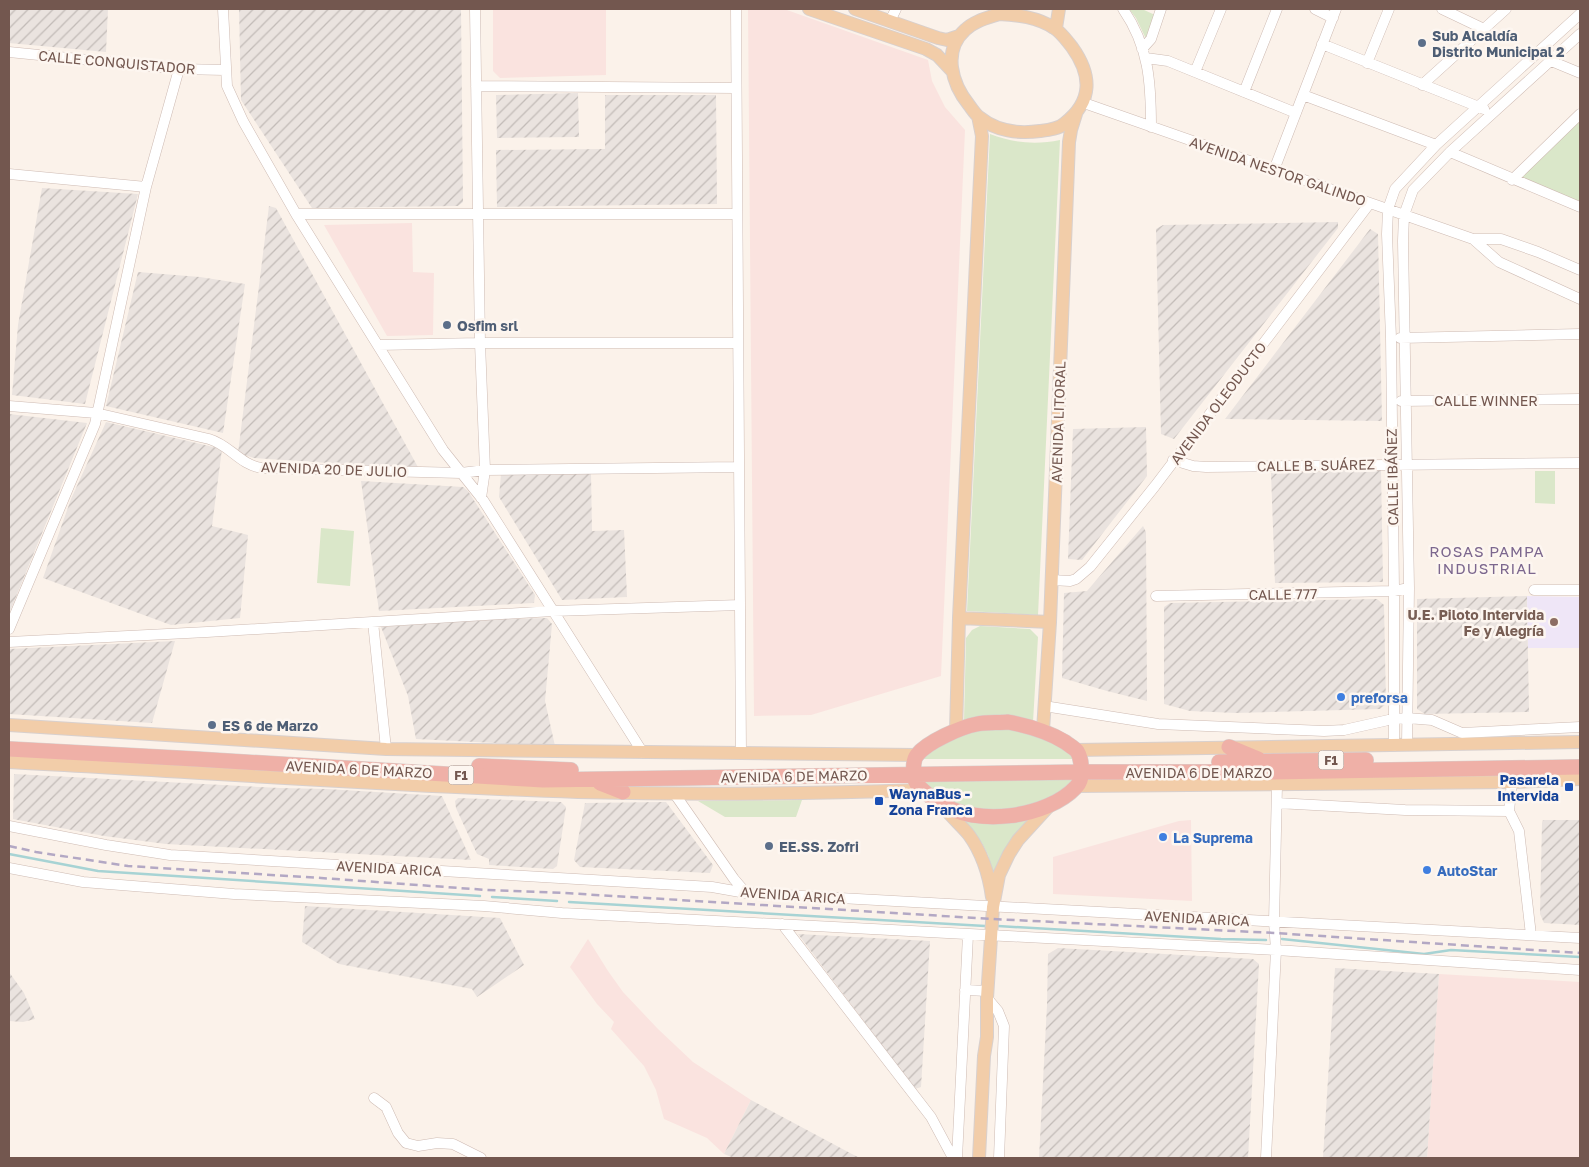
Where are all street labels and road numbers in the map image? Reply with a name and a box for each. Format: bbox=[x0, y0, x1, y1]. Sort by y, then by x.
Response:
street label: CALLE CONQUISTADOR bbox=[38, 47, 196, 77]
street label: AVENIDA NESTOR GALINDO bbox=[1188, 133, 1368, 209]
street label: AVENIDA OLEODUCTO bbox=[1166, 339, 1270, 467]
street label: AVENIDA LITORAL bbox=[1047, 361, 1069, 483]
street label: CALLE WINNER bbox=[1434, 392, 1538, 409]
street label: CALLE IBÁÑEZ bbox=[1383, 428, 1401, 526]
street label: CALLE B. SUÁREZ bbox=[1257, 455, 1375, 475]
street label: AVENIDA 20 DE JULIO bbox=[261, 458, 407, 480]
street label: CALLE 777 bbox=[1248, 585, 1318, 603]
road number: F1 bbox=[1318, 750, 1344, 770]
street label: AVENIDA 6 DE MARZO bbox=[285, 757, 433, 781]
street label: AVENIDA 6 DE MARZO bbox=[1126, 764, 1272, 781]
road number: F1 bbox=[448, 766, 474, 784]
street label: AVENIDA 6 DE MARZO bbox=[720, 766, 868, 786]
street label: AVENIDA ARICA bbox=[336, 857, 443, 879]
street label: AVENIDA ARICA bbox=[740, 883, 847, 907]
street label: AVENIDA ARICA bbox=[1144, 907, 1251, 929]

